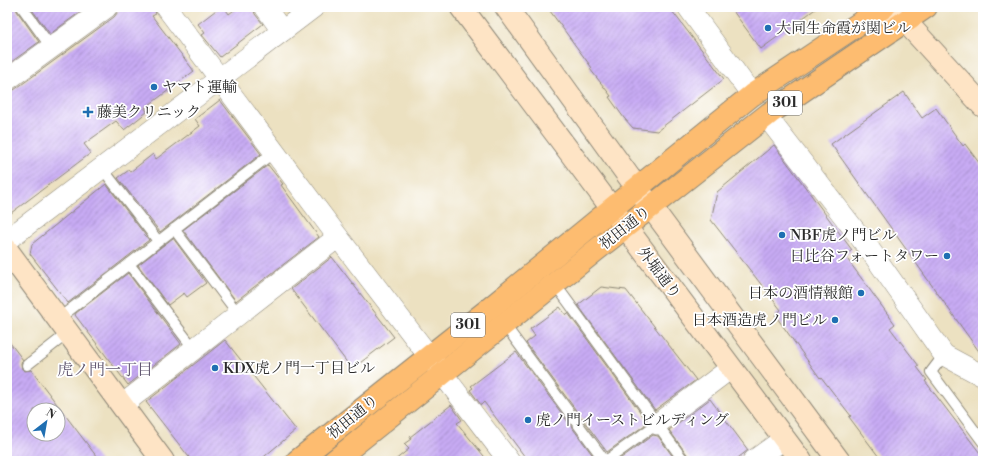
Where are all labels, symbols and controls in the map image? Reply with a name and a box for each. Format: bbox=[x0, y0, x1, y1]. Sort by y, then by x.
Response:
place label: 大同生命霞が関ビル bbox=[776, 19, 911, 38]
marker: 大同生命霞が関ビル bbox=[763, 23, 773, 33]
place label: ヤマト運輸 bbox=[162, 78, 237, 97]
marker: ヤマト運輸 bbox=[149, 82, 159, 92]
road number: 301 bbox=[768, 91, 802, 115]
place label: 藤美クリニック bbox=[97, 103, 201, 122]
marker: 藤美クリニック bbox=[82, 106, 94, 118]
street label: 祝田通り bbox=[596, 202, 654, 254]
place label: NBF虎ノ門ビル bbox=[790, 226, 897, 245]
marker: NBF虎ノ門ビル bbox=[777, 230, 787, 240]
street label: 外堀通り bbox=[633, 243, 685, 303]
place label: 日比谷フォートタワー bbox=[790, 247, 939, 266]
marker: 日比谷フォートタワー bbox=[942, 251, 952, 261]
place label: 日本の酒情報館 bbox=[748, 284, 853, 303]
marker: 日本の酒情報館 bbox=[856, 288, 866, 298]
place label: 日本酒造虎ノ門ビル bbox=[692, 311, 827, 330]
road number: 301 bbox=[451, 313, 485, 337]
marker: 日本酒造虎ノ門ビル bbox=[830, 315, 840, 325]
place label: KDX虎ノ門一丁目ビル bbox=[223, 359, 375, 378]
district label: 虎ノ門一丁目 bbox=[57, 360, 153, 380]
marker: KDX虎ノ門一丁目ビル bbox=[210, 363, 220, 373]
street label: 祝田通り bbox=[324, 391, 382, 443]
north arrow bbox=[26, 402, 66, 442]
text: N bbox=[43, 406, 58, 423]
place label: 虎ノ門イーストビルディング bbox=[536, 411, 729, 430]
marker: 虎ノ門イーストビルディング bbox=[523, 415, 533, 425]

